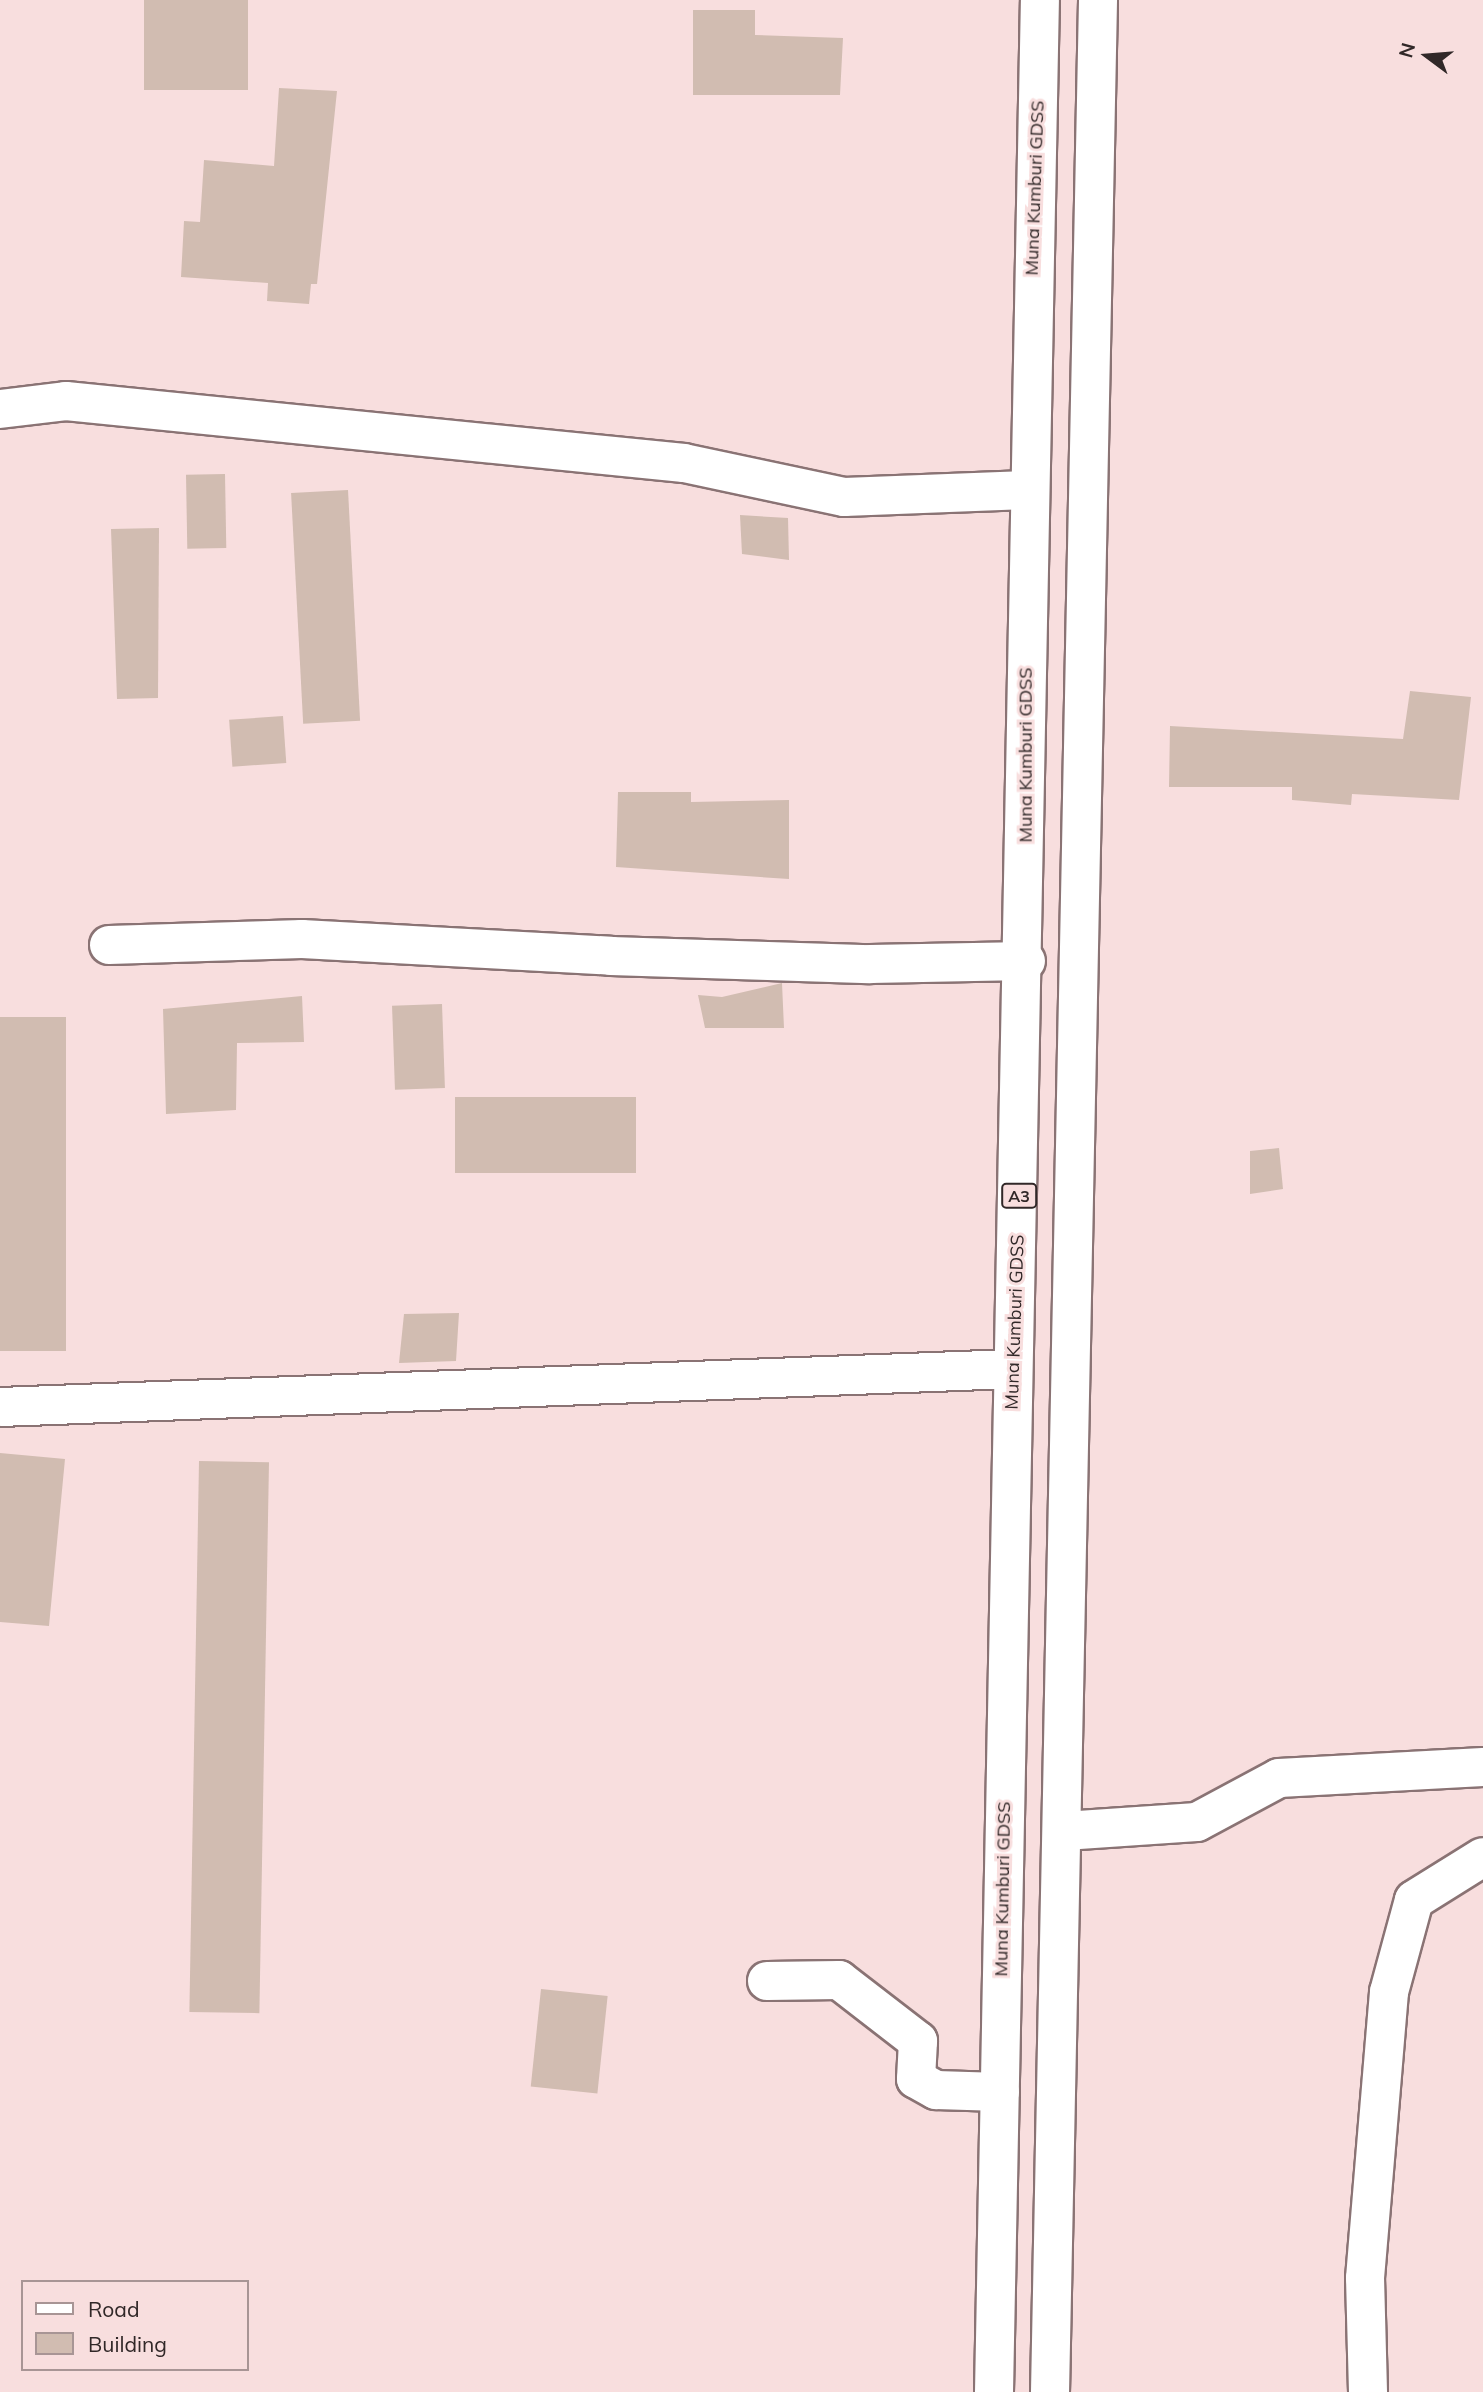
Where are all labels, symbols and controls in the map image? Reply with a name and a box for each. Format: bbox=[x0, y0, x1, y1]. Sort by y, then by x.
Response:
north arrow bbox=[1392, 21, 1462, 91]
text: N bbox=[1393, 40, 1420, 60]
street label: Muna Kumburi GDSS bbox=[1021, 100, 1049, 276]
street label: Muna Kumburi GDSS bbox=[1015, 667, 1037, 843]
road number: A3 bbox=[1000, 1184, 1038, 1208]
street label: Muna Kumburi GDSS bbox=[1001, 1234, 1029, 1410]
street label: Muna Kumburi GDSS bbox=[991, 1801, 1015, 1977]
legend bbox=[21, 2280, 248, 2371]
text: Road bbox=[88, 2296, 139, 2322]
text: Building bbox=[88, 2331, 167, 2357]

